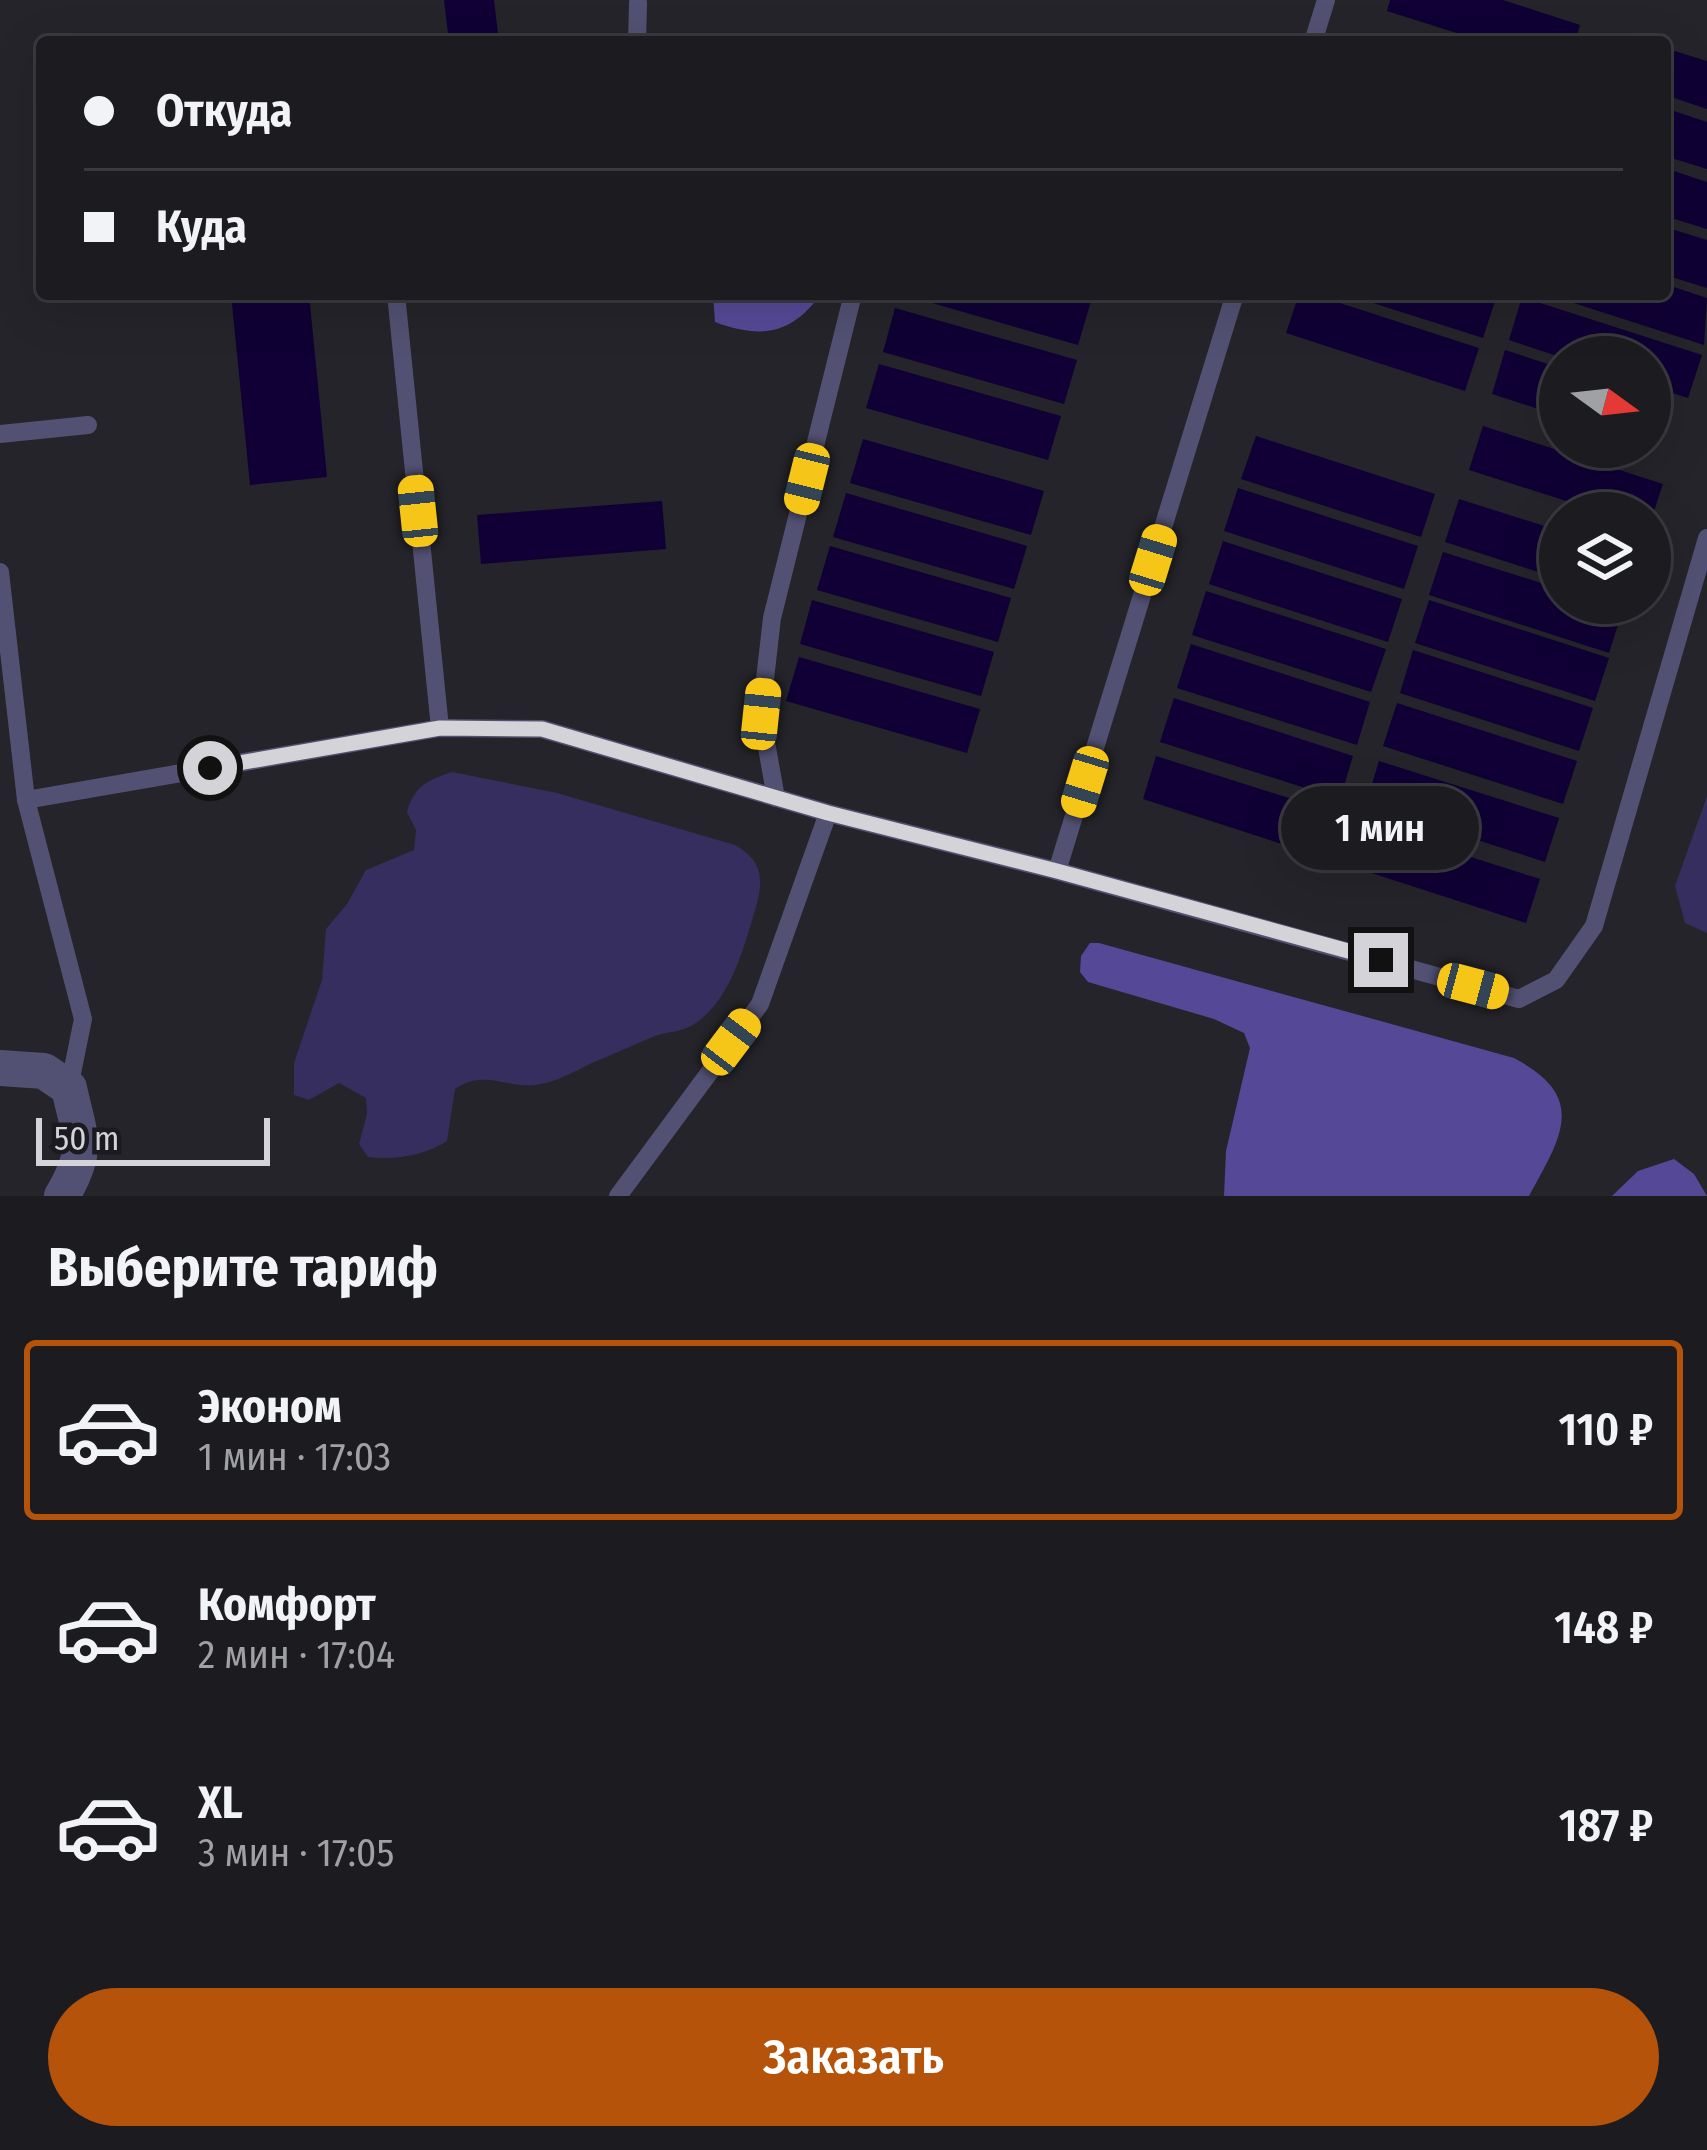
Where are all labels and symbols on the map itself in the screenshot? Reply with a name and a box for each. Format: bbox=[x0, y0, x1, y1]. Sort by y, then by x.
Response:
north arrow bbox=[1539, 336, 1671, 468]
car bbox=[781, 440, 833, 518]
car bbox=[396, 473, 440, 549]
car bbox=[1125, 520, 1181, 600]
car bbox=[739, 676, 783, 752]
route start bbox=[183, 741, 237, 795]
car bbox=[1057, 742, 1113, 822]
callout: 1 мин bbox=[1282, 786, 1480, 870]
route end bbox=[1354, 933, 1408, 987]
car bbox=[1434, 959, 1512, 1013]
car bbox=[695, 1002, 767, 1082]
scale bar bbox=[36, 1112, 270, 1165]

